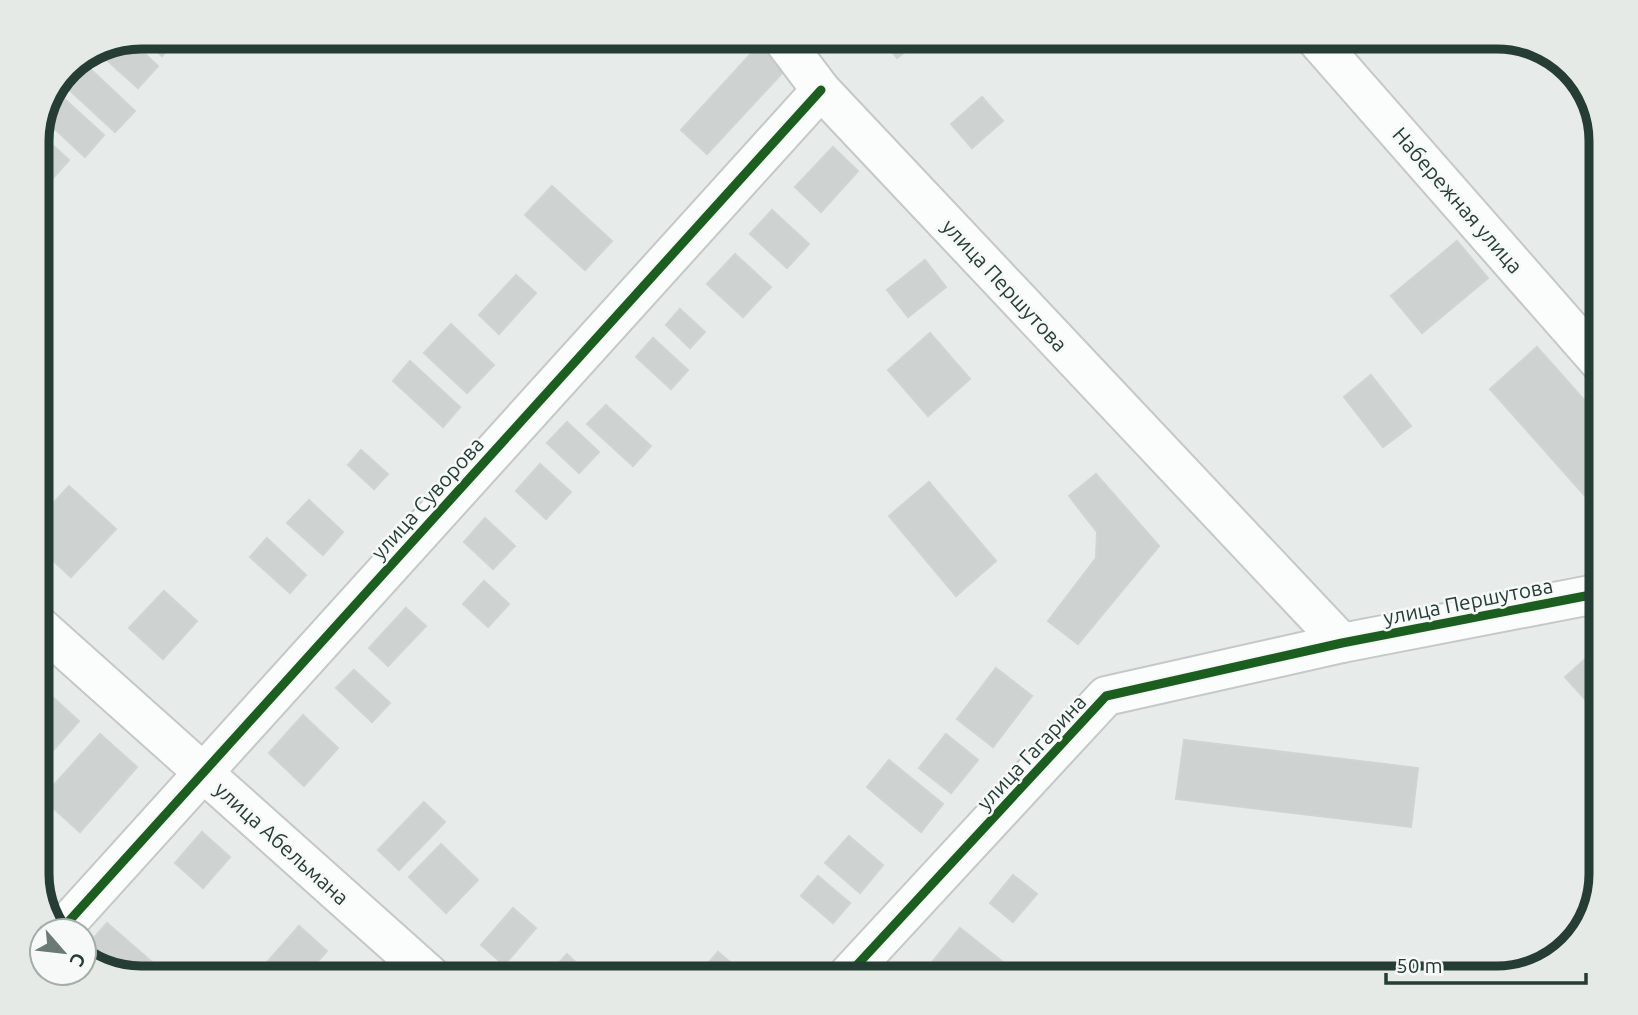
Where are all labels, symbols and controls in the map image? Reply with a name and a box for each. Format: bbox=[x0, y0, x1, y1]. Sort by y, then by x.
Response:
street label: Набережная улица bbox=[1388, 122, 1528, 278]
street label: улица Першутова bbox=[937, 214, 1073, 356]
street label: улица Суворова bbox=[366, 432, 488, 564]
street label: улица Першутова bbox=[1381, 573, 1555, 629]
street label: улица Гагарина bbox=[972, 689, 1090, 815]
street label: улица Абельмана bbox=[210, 777, 354, 909]
north arrow bbox=[28, 917, 98, 987]
scale bar bbox=[1386, 942, 1586, 986]
text: С bbox=[65, 949, 91, 971]
text: 50 m bbox=[1396, 953, 1443, 977]

